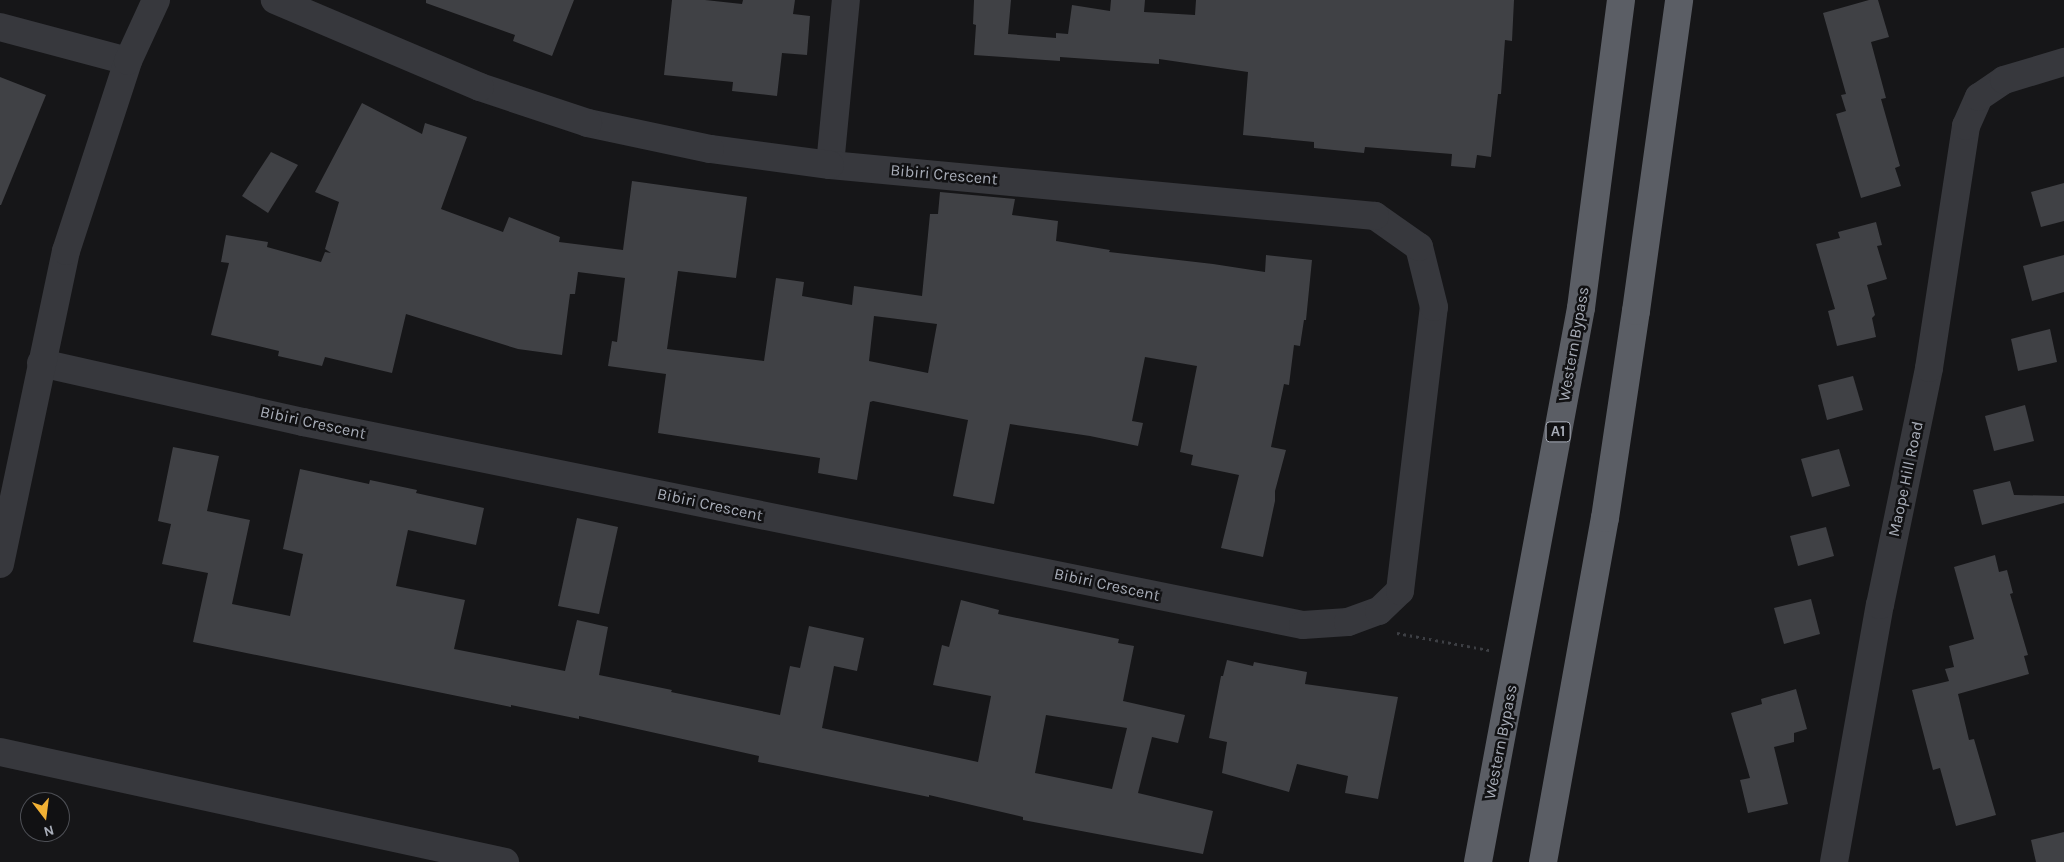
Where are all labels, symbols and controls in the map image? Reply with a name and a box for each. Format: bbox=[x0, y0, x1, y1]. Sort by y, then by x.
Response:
street label: Bibiri Crescent bbox=[890, 161, 998, 189]
street label: Western Bypass bbox=[1554, 285, 1594, 403]
street label: Bibiri Crescent bbox=[258, 402, 368, 444]
road number: A1 bbox=[1546, 420, 1570, 444]
street label: Maope Hill Road bbox=[1884, 420, 1928, 538]
street label: Bibiri Crescent bbox=[655, 484, 765, 526]
street label: Bibiri Crescent bbox=[1052, 564, 1162, 606]
street label: Western Bypass bbox=[1480, 683, 1522, 801]
north arrow bbox=[20, 792, 70, 842]
text: N bbox=[42, 821, 56, 841]

